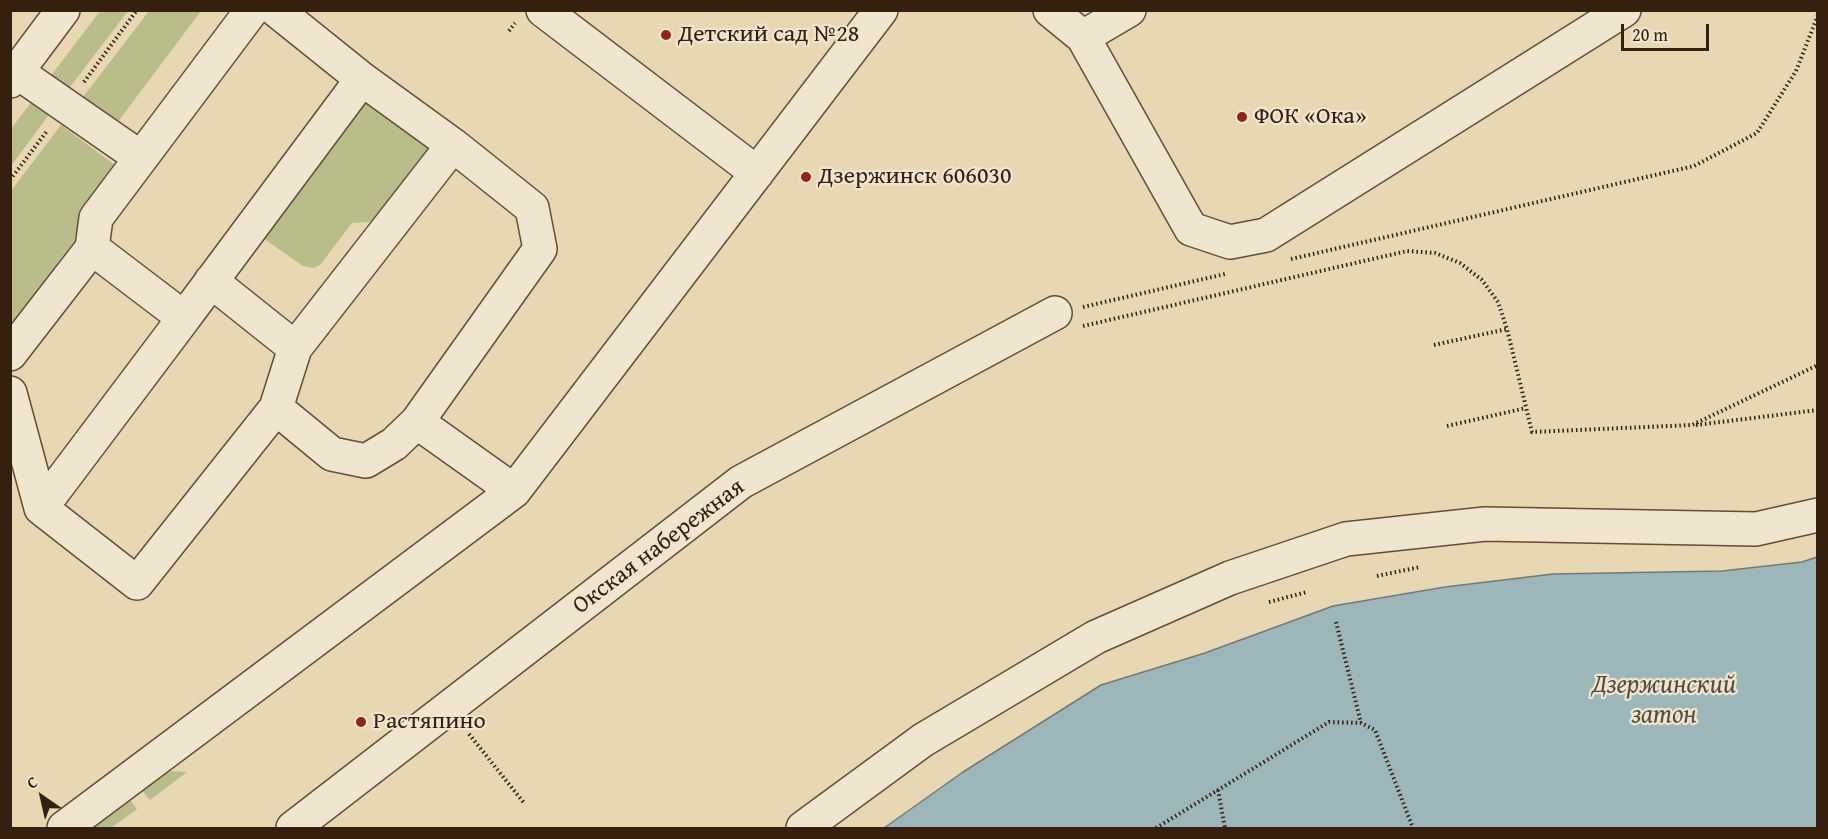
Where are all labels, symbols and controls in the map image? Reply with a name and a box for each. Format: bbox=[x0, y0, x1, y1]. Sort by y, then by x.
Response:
scale bar bbox=[1624, 12, 1712, 50]
place label: Детский сад №28 bbox=[678, 21, 859, 49]
text: 20 m bbox=[1632, 21, 1668, 48]
marker: Детский сад №28 bbox=[659, 28, 673, 42]
place label: ФОК «Ока» bbox=[1254, 103, 1367, 131]
marker: ФОК «Ока» bbox=[1235, 110, 1249, 124]
place label: Дзержинск 606030 bbox=[818, 163, 1012, 191]
marker: Дзержинск 606030 bbox=[799, 170, 813, 184]
street label: Окская набережная bbox=[568, 473, 750, 621]
water label: Дзержинский затон bbox=[1592, 669, 1736, 730]
place label: Растяпино bbox=[373, 708, 486, 736]
marker: Растяпино bbox=[354, 715, 368, 729]
north arrow bbox=[12, 767, 72, 827]
text: С bbox=[21, 770, 42, 795]

